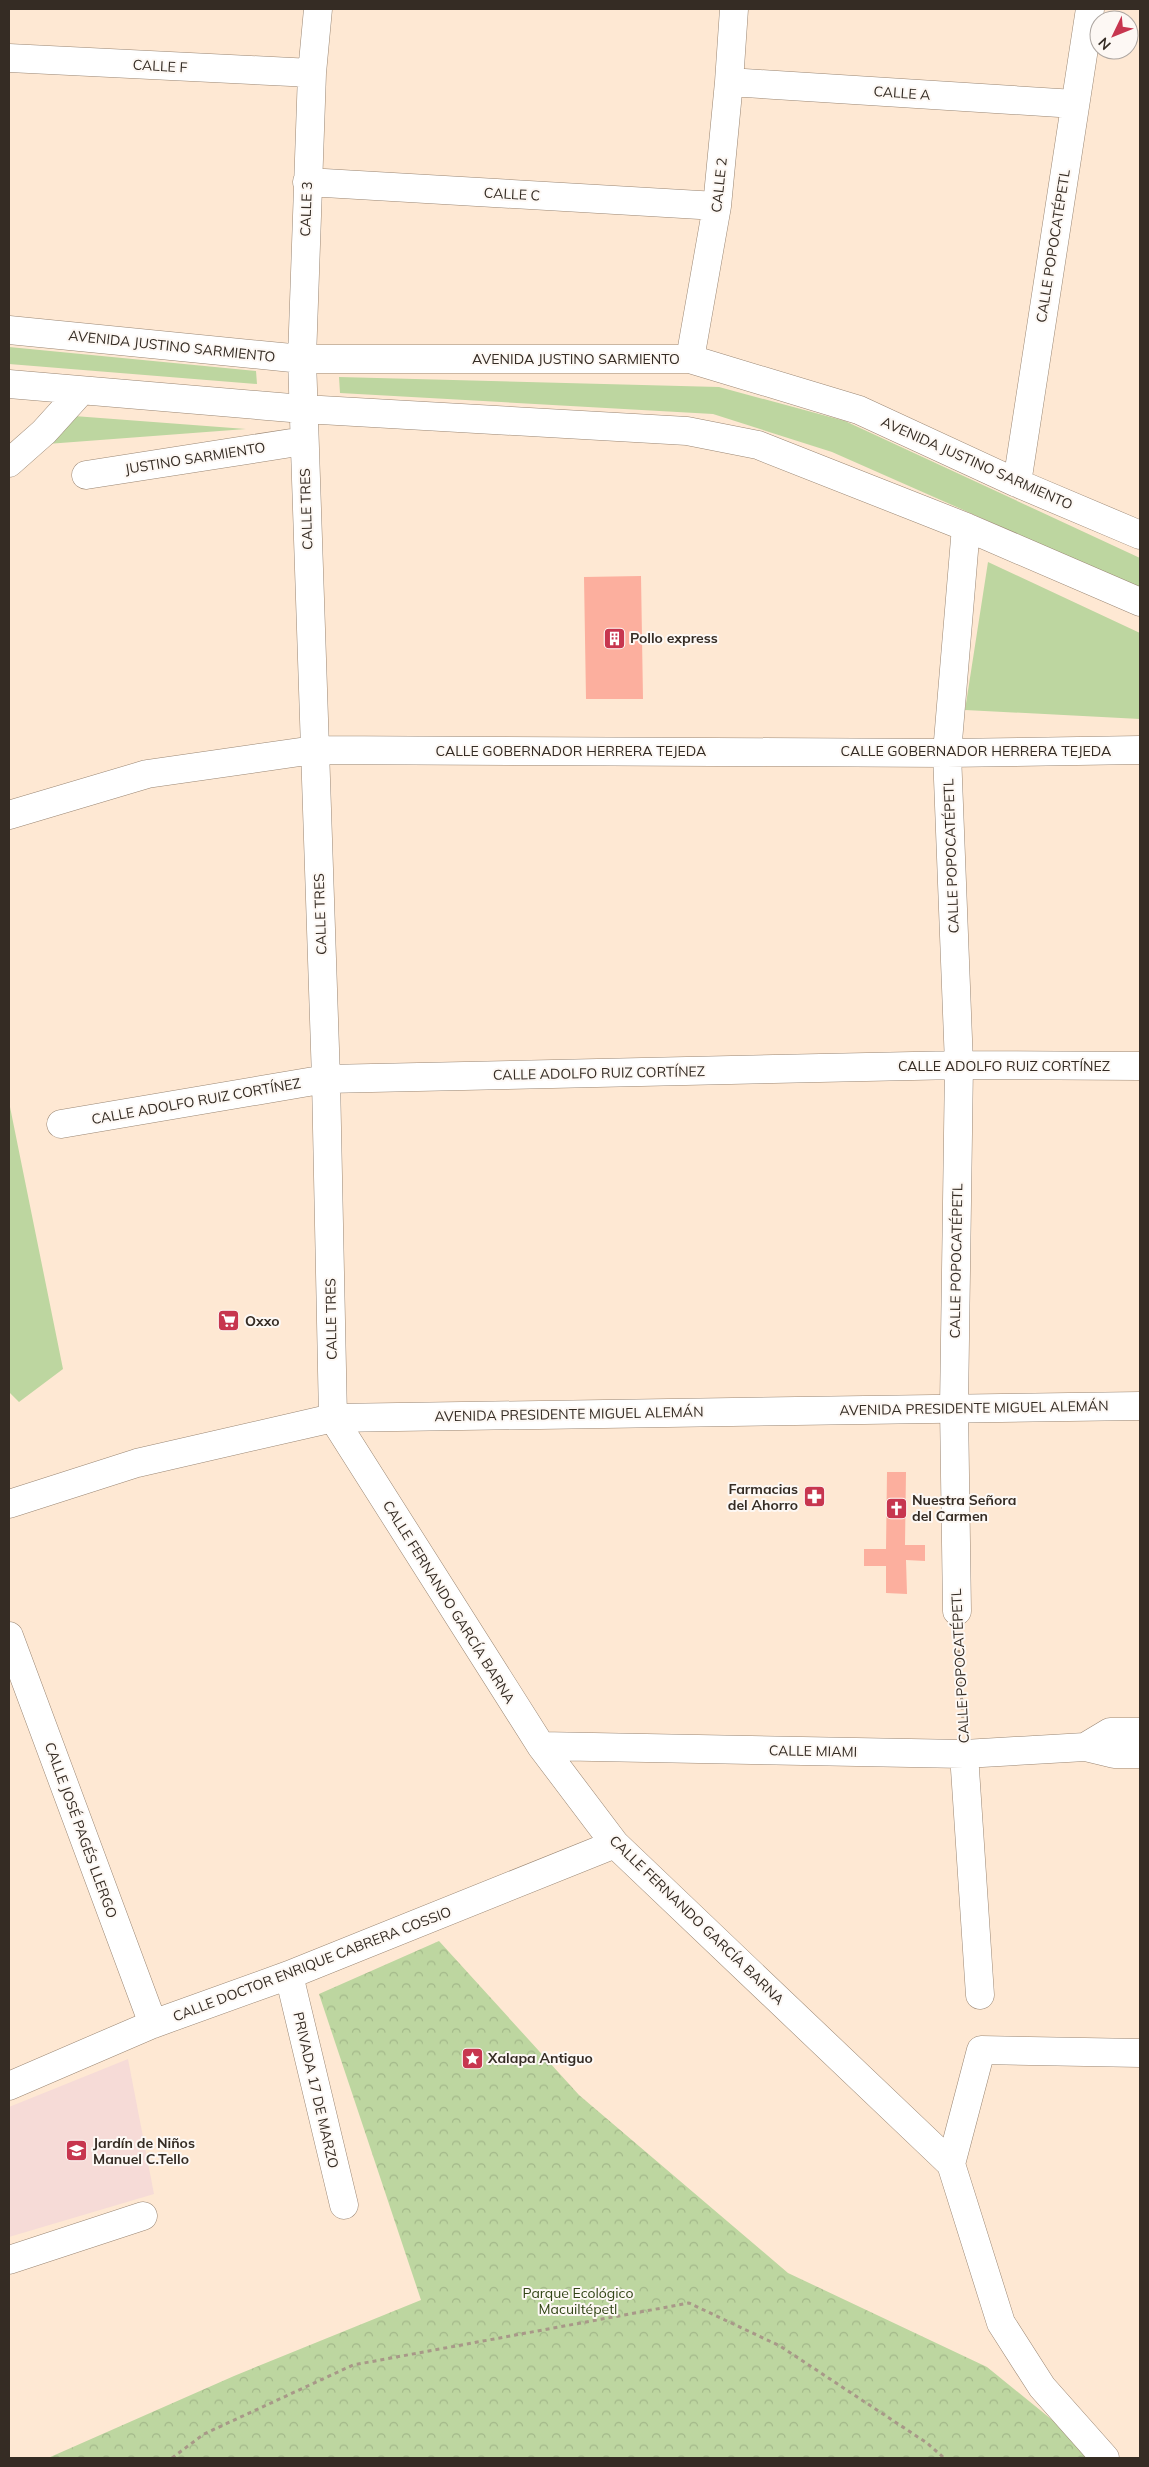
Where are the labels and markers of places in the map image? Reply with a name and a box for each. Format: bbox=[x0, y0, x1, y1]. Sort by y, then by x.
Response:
building icon: Pollo express bbox=[602, 626, 626, 650]
place label: Pollo express bbox=[630, 629, 718, 647]
supermarket icon: Oxxo bbox=[217, 1309, 241, 1333]
place label: Oxxo bbox=[245, 1312, 280, 1330]
place label: Farmacias del Ahorro bbox=[728, 1480, 798, 1514]
pharmacy icon: Farmacias del Ahorro bbox=[802, 1485, 826, 1509]
place label: Nuestra Señora del Carmen bbox=[912, 1491, 1016, 1525]
church icon: Nuestra Señora del Carmen bbox=[884, 1496, 908, 1520]
place icon: Xalapa Antiguo bbox=[460, 2046, 484, 2070]
place label: Xalapa Antiguo bbox=[487, 2049, 593, 2067]
place label: Jardín de Niños Manuel C.Tello bbox=[93, 2134, 195, 2168]
school or university icon: Jardín de Niños Manuel C.Tello bbox=[65, 2139, 89, 2163]

